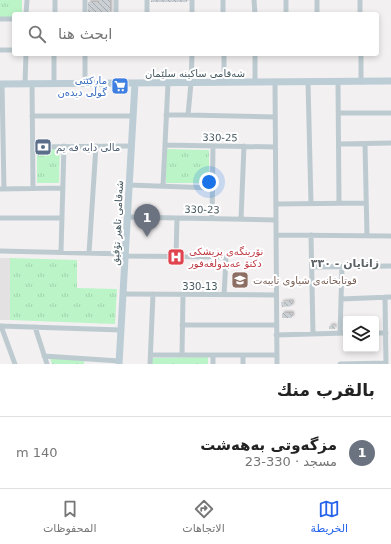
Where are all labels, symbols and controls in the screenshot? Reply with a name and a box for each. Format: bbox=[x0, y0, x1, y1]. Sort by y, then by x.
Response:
search box bbox=[12, 12, 379, 56]
icon: search bbox=[26, 23, 48, 45]
text: ابحث هنا bbox=[58, 25, 113, 43]
street label: شەقامی ساکینە سلێمان bbox=[145, 68, 245, 79]
place label: مارکێتی گوڵی دیدەن bbox=[57, 75, 107, 98]
supermarket icon: مارکێتی گوڵی دیدەن bbox=[110, 76, 130, 96]
street label: 330-25 bbox=[202, 132, 238, 143]
bank icon: مالى دايه فه يم bbox=[33, 137, 53, 157]
place label: مالى دايه فه يم bbox=[56, 142, 120, 154]
your location bbox=[199, 172, 219, 192]
street label: شەقامی تاهیر تۆفیق bbox=[110, 180, 125, 266]
pin: 1 bbox=[134, 204, 160, 237]
street label: 330-23 bbox=[184, 204, 220, 215]
place label: نۆرینگەی پزیشکی دکتۆ عەبدولغەفور bbox=[188, 246, 263, 270]
hospital icon: نۆرینگەی پزیشکی دکتۆ عەبدولغەفور bbox=[166, 247, 186, 267]
district label: زانایان - ٣٣٠ bbox=[311, 257, 379, 270]
school or university icon: قوتابخانەی شیاوی تایبەت bbox=[230, 270, 250, 290]
place label: قوتابخانەی شیاوی تایبەت bbox=[253, 275, 357, 287]
street label: 330-13 bbox=[182, 281, 218, 292]
map controls bbox=[343, 316, 379, 352]
button: layers bbox=[343, 316, 379, 352]
text: بالقرب منك bbox=[277, 380, 375, 400]
text: مزگەوتی بەهەشت bbox=[200, 436, 337, 454]
text: 140 m bbox=[16, 445, 58, 460]
text: 1 bbox=[357, 445, 367, 460]
text: مسجد · 330-23 bbox=[245, 454, 337, 469]
tab: المحفوظات bbox=[43, 498, 97, 535]
tab: الاتجاهات bbox=[182, 498, 225, 535]
tab: الخريطة bbox=[311, 498, 348, 535]

